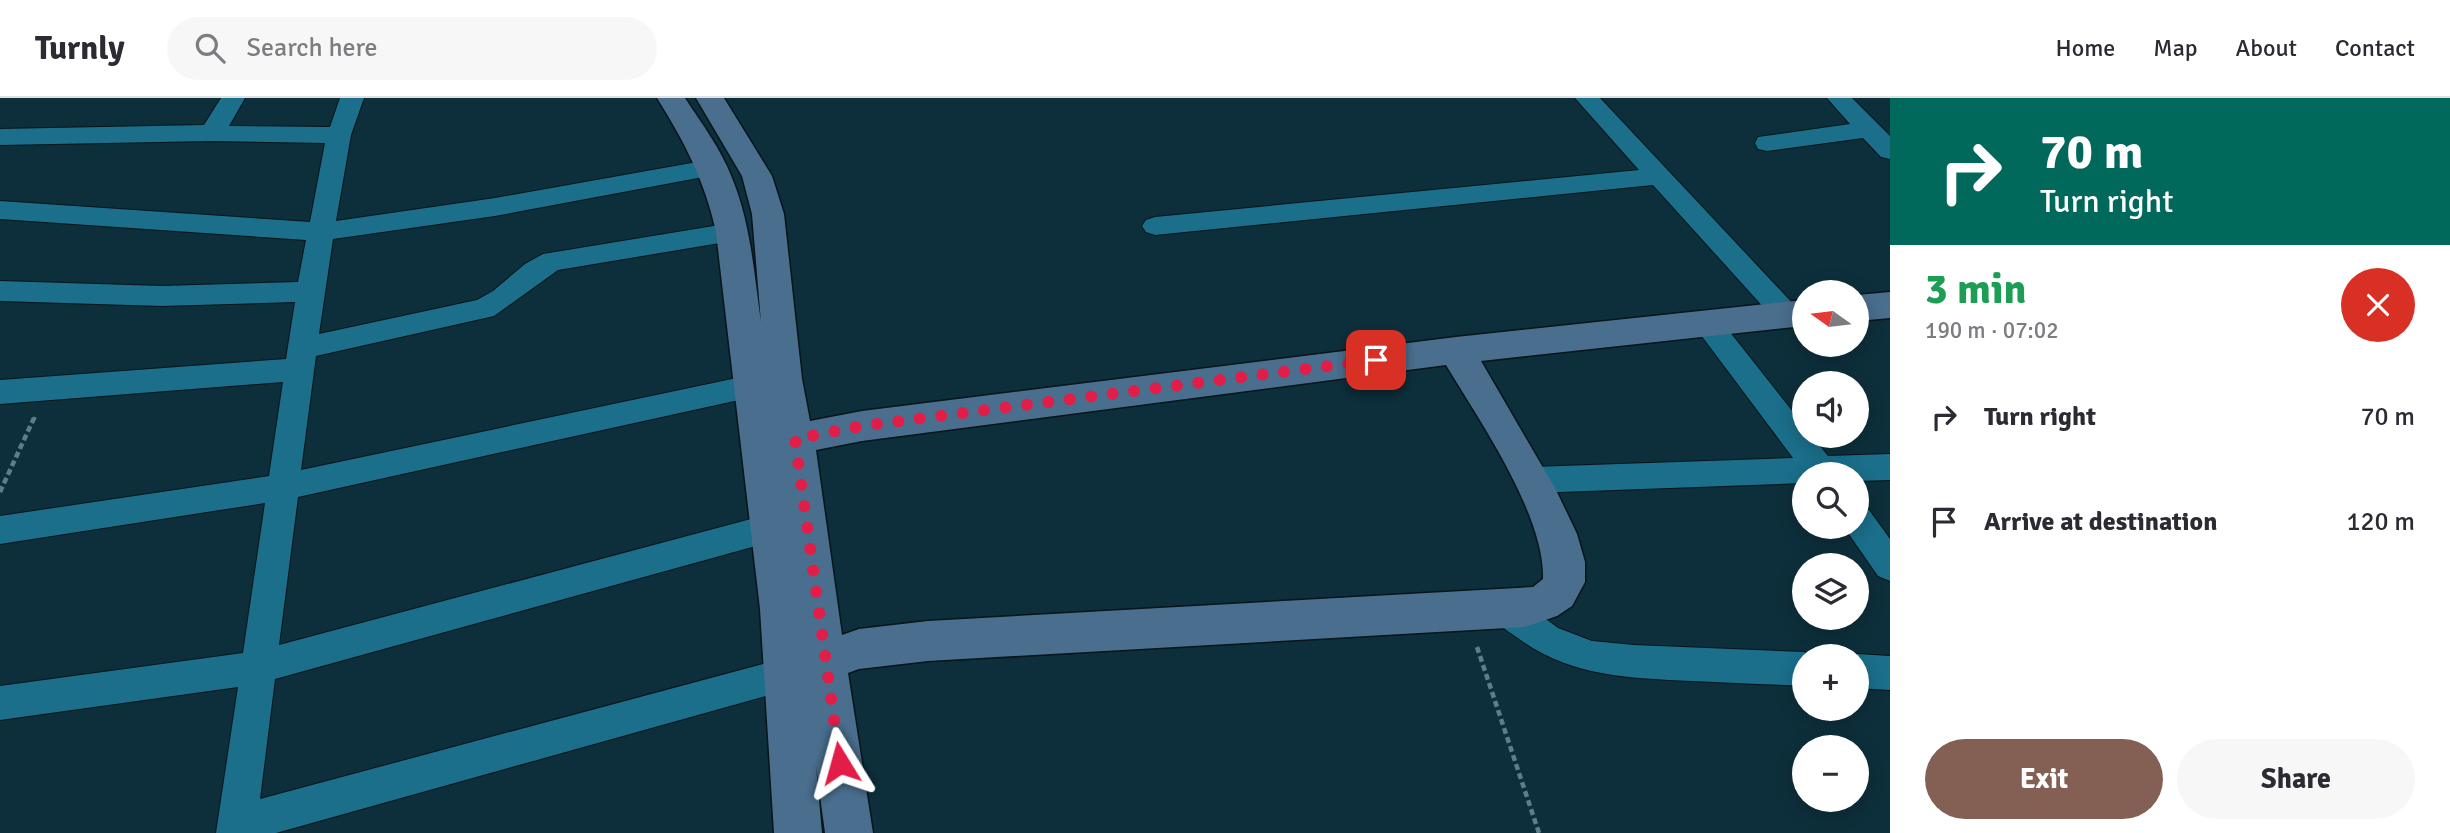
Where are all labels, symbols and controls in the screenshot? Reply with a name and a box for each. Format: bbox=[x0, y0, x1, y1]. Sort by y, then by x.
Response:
search box bbox=[167, 17, 657, 80]
text: Turnly bbox=[35, 28, 125, 69]
icon: search bbox=[191, 29, 229, 67]
text: Search here bbox=[247, 32, 378, 64]
text: Home bbox=[2055, 33, 2115, 63]
text: Map bbox=[2153, 33, 2198, 63]
text: About bbox=[2236, 33, 2297, 63]
text: Contact bbox=[2335, 33, 2415, 63]
text: 70 m bbox=[2040, 122, 2143, 182]
icon: right bbox=[1925, 126, 2016, 217]
text: Turn right bbox=[2040, 182, 2173, 221]
text: 3 min bbox=[1925, 264, 2026, 315]
button: close bbox=[2341, 268, 2415, 342]
north arrow bbox=[1792, 280, 1869, 357]
map controls bbox=[1792, 280, 1869, 812]
text: 190 m · 07:02 bbox=[1925, 316, 2059, 345]
pin bbox=[1346, 330, 1406, 390]
icon: arrive bbox=[1357, 341, 1395, 379]
button: sound bbox=[1792, 371, 1869, 448]
icon: right bbox=[1925, 398, 1963, 436]
text: Turn right bbox=[1984, 401, 2096, 433]
text: 70 m bbox=[2360, 401, 2415, 433]
button: search bbox=[1792, 462, 1869, 539]
icon: arrive bbox=[1925, 503, 1963, 541]
text: Arrive at destination bbox=[1984, 506, 2217, 538]
text: 120 m bbox=[2346, 506, 2415, 538]
button: layers bbox=[1792, 553, 1869, 630]
button: + bbox=[1792, 644, 1869, 721]
position arrow bbox=[803, 726, 877, 800]
button: − bbox=[1792, 735, 1869, 812]
button: Exit bbox=[1925, 739, 2163, 819]
button: Share bbox=[2177, 739, 2415, 819]

